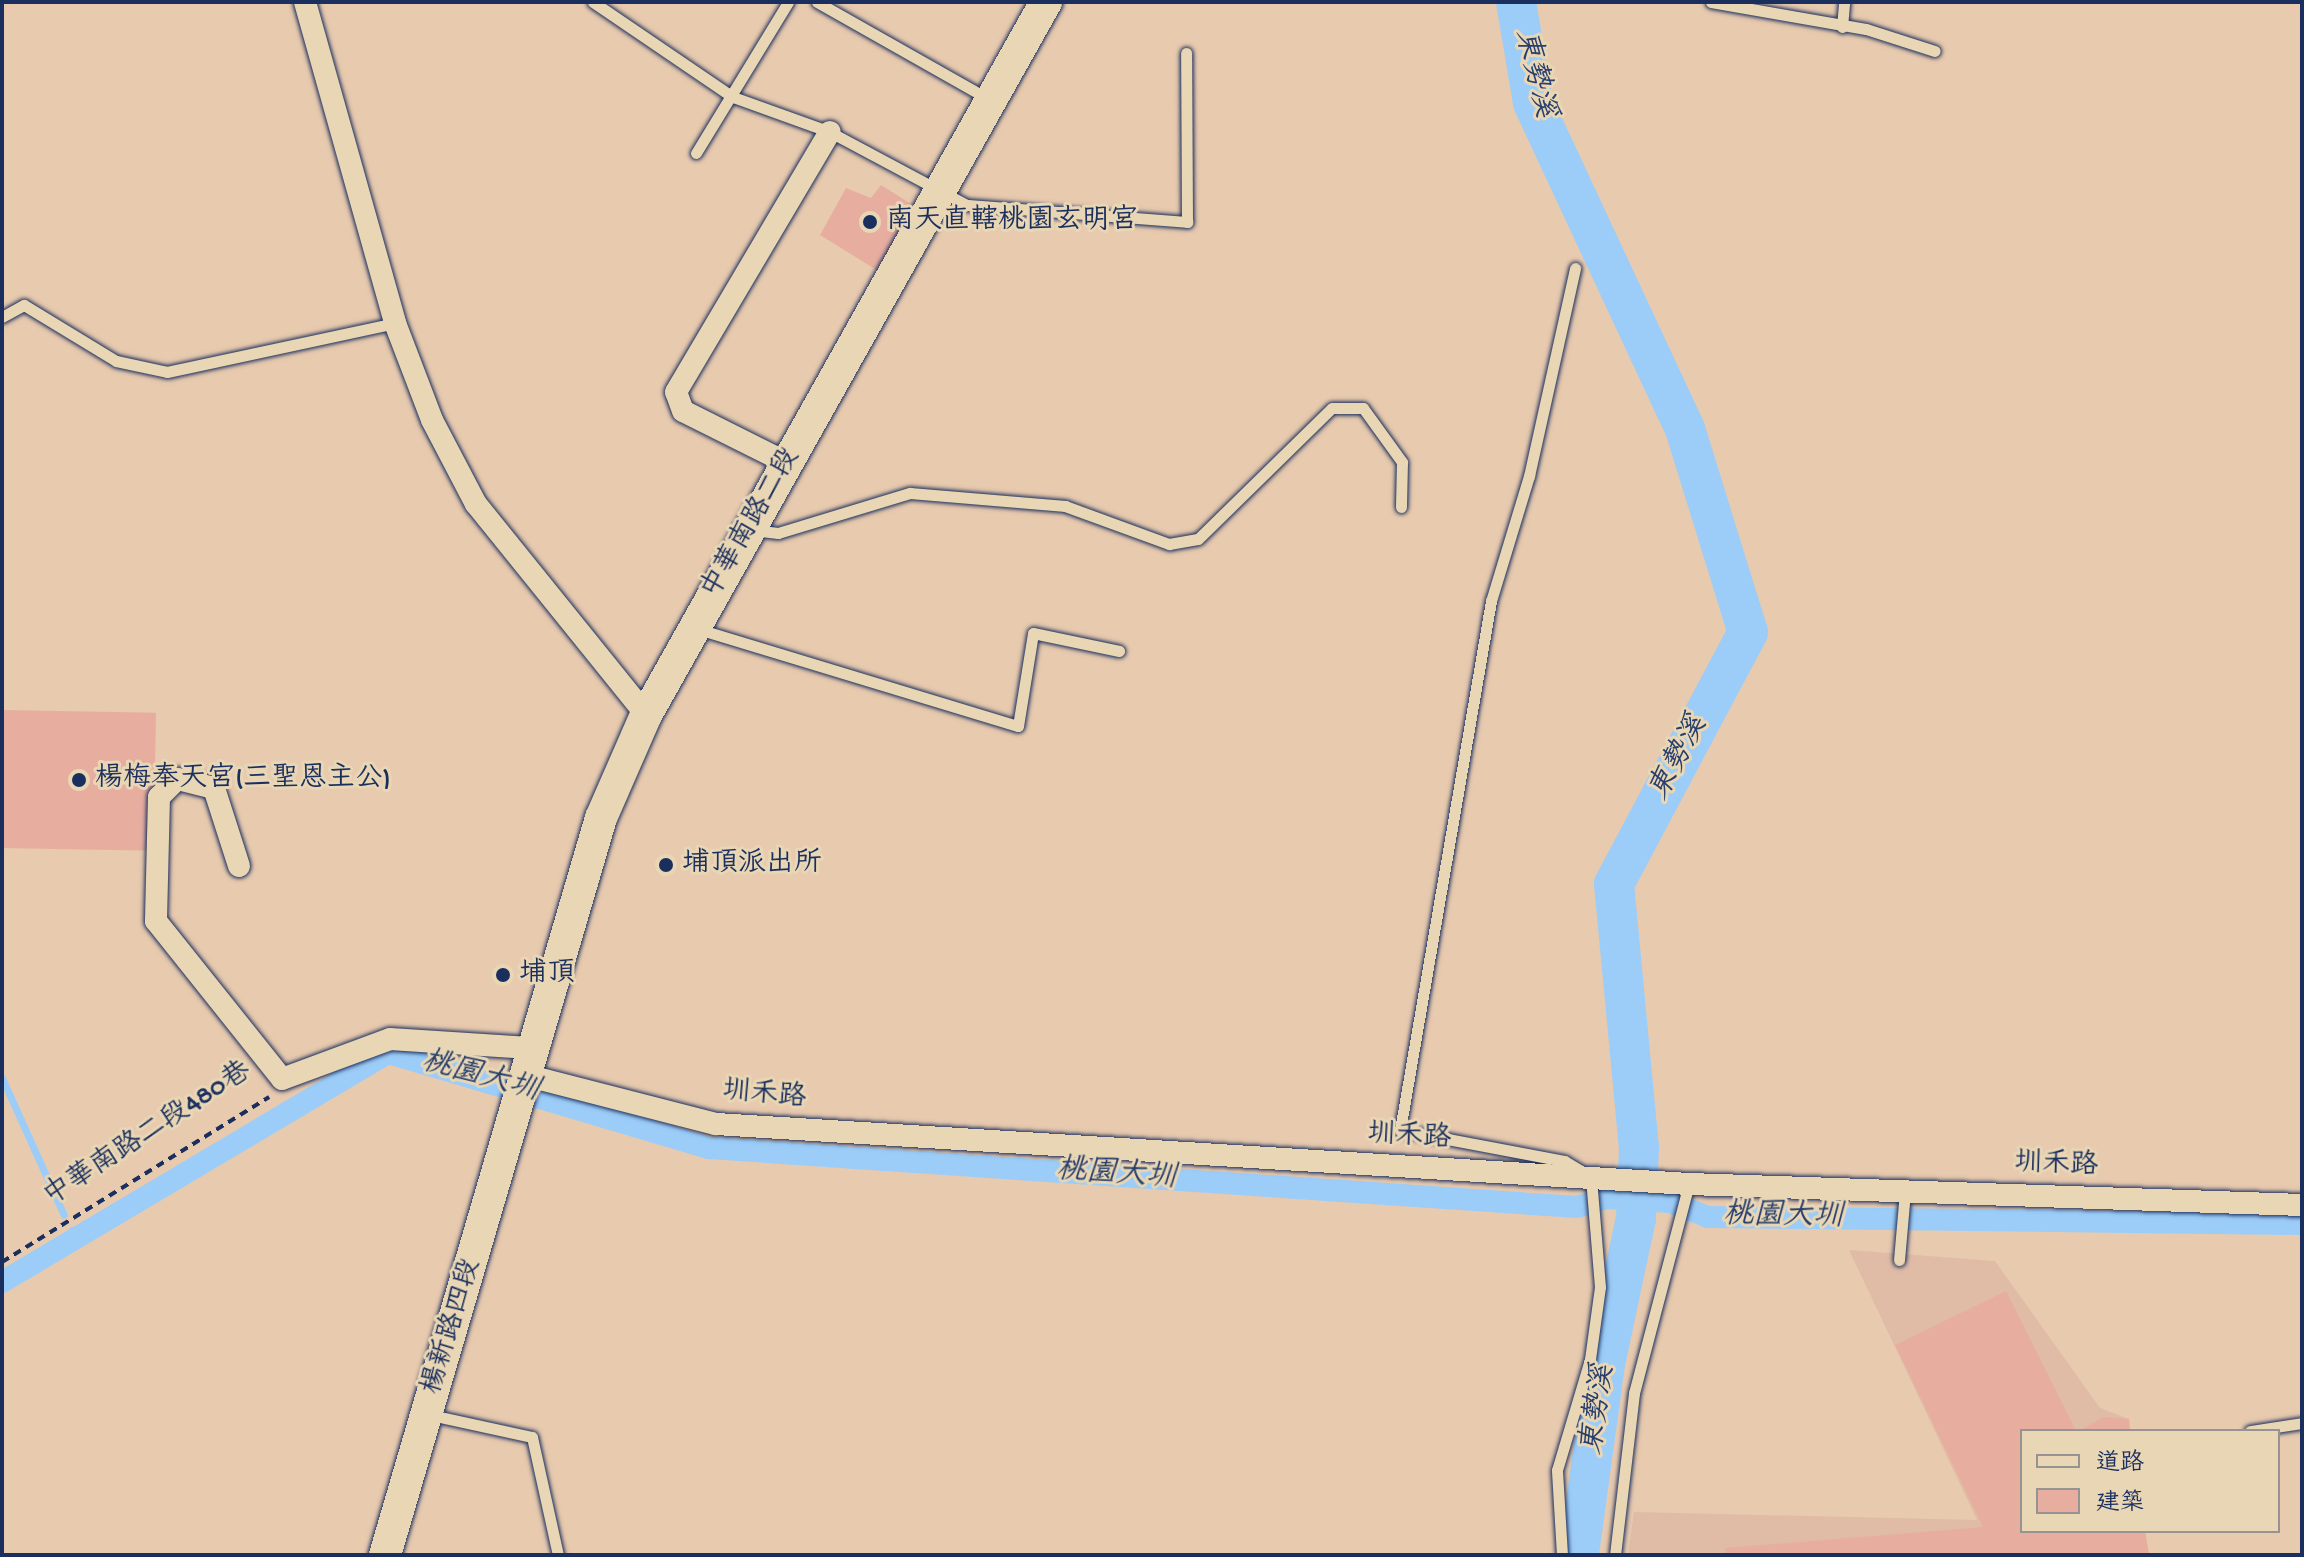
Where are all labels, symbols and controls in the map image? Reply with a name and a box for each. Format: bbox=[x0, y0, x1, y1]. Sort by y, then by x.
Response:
water label: 東勢溪 bbox=[1505, 26, 1561, 122]
place label: 南天直轄桃園玄明宮 bbox=[886, 205, 1138, 239]
marker: 南天直轄桃園玄明宮 bbox=[861, 213, 879, 231]
street label: 中華南路二段 bbox=[695, 443, 809, 605]
water label: 東勢溪 bbox=[1643, 711, 1717, 807]
place label: 楊梅奉天宮(三聖恩主公) bbox=[95, 763, 391, 797]
marker: 楊梅奉天宮(三聖恩主公) bbox=[70, 771, 88, 789]
place label: 埔頂派出所 bbox=[682, 848, 822, 882]
marker: 埔頂派出所 bbox=[657, 856, 675, 874]
place label: 埔頂 bbox=[519, 958, 575, 992]
marker: 埔頂 bbox=[494, 966, 512, 984]
water label: 桃園大圳 bbox=[417, 1045, 543, 1111]
street label: 中華南路二段480巷 bbox=[38, 1055, 258, 1215]
street label: 圳禾路 bbox=[721, 1076, 807, 1116]
street label: 圳禾路 bbox=[1366, 1119, 1452, 1157]
street label: 圳禾路 bbox=[2013, 1148, 2099, 1184]
water label: 桃園大圳 bbox=[1055, 1154, 1177, 1198]
water label: 桃園大圳 bbox=[1723, 1199, 1843, 1237]
street label: 楊新路四段 bbox=[416, 1255, 490, 1399]
water label: 東勢溪 bbox=[1576, 1363, 1624, 1457]
legend bbox=[2020, 1429, 2280, 1533]
text: 道路 bbox=[2096, 1450, 2144, 1479]
text: 建築 bbox=[2096, 1490, 2144, 1519]

